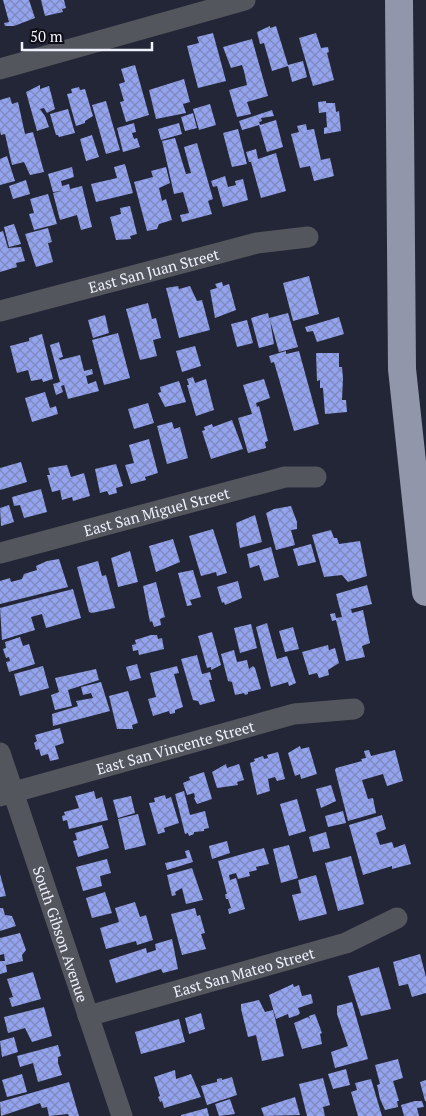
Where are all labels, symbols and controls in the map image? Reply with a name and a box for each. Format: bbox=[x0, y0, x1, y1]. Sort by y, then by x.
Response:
scale bar bbox=[22, 20, 152, 52]
text: 50 m bbox=[30, 26, 63, 46]
street label: East San Juan Street bbox=[86, 243, 222, 297]
street label: East San Miguel Street bbox=[81, 482, 232, 540]
street label: East San Vincente Street bbox=[94, 715, 257, 779]
street label: South Gibson Avenue bbox=[29, 863, 93, 1005]
street label: East San Mateo Street bbox=[171, 942, 317, 1001]

